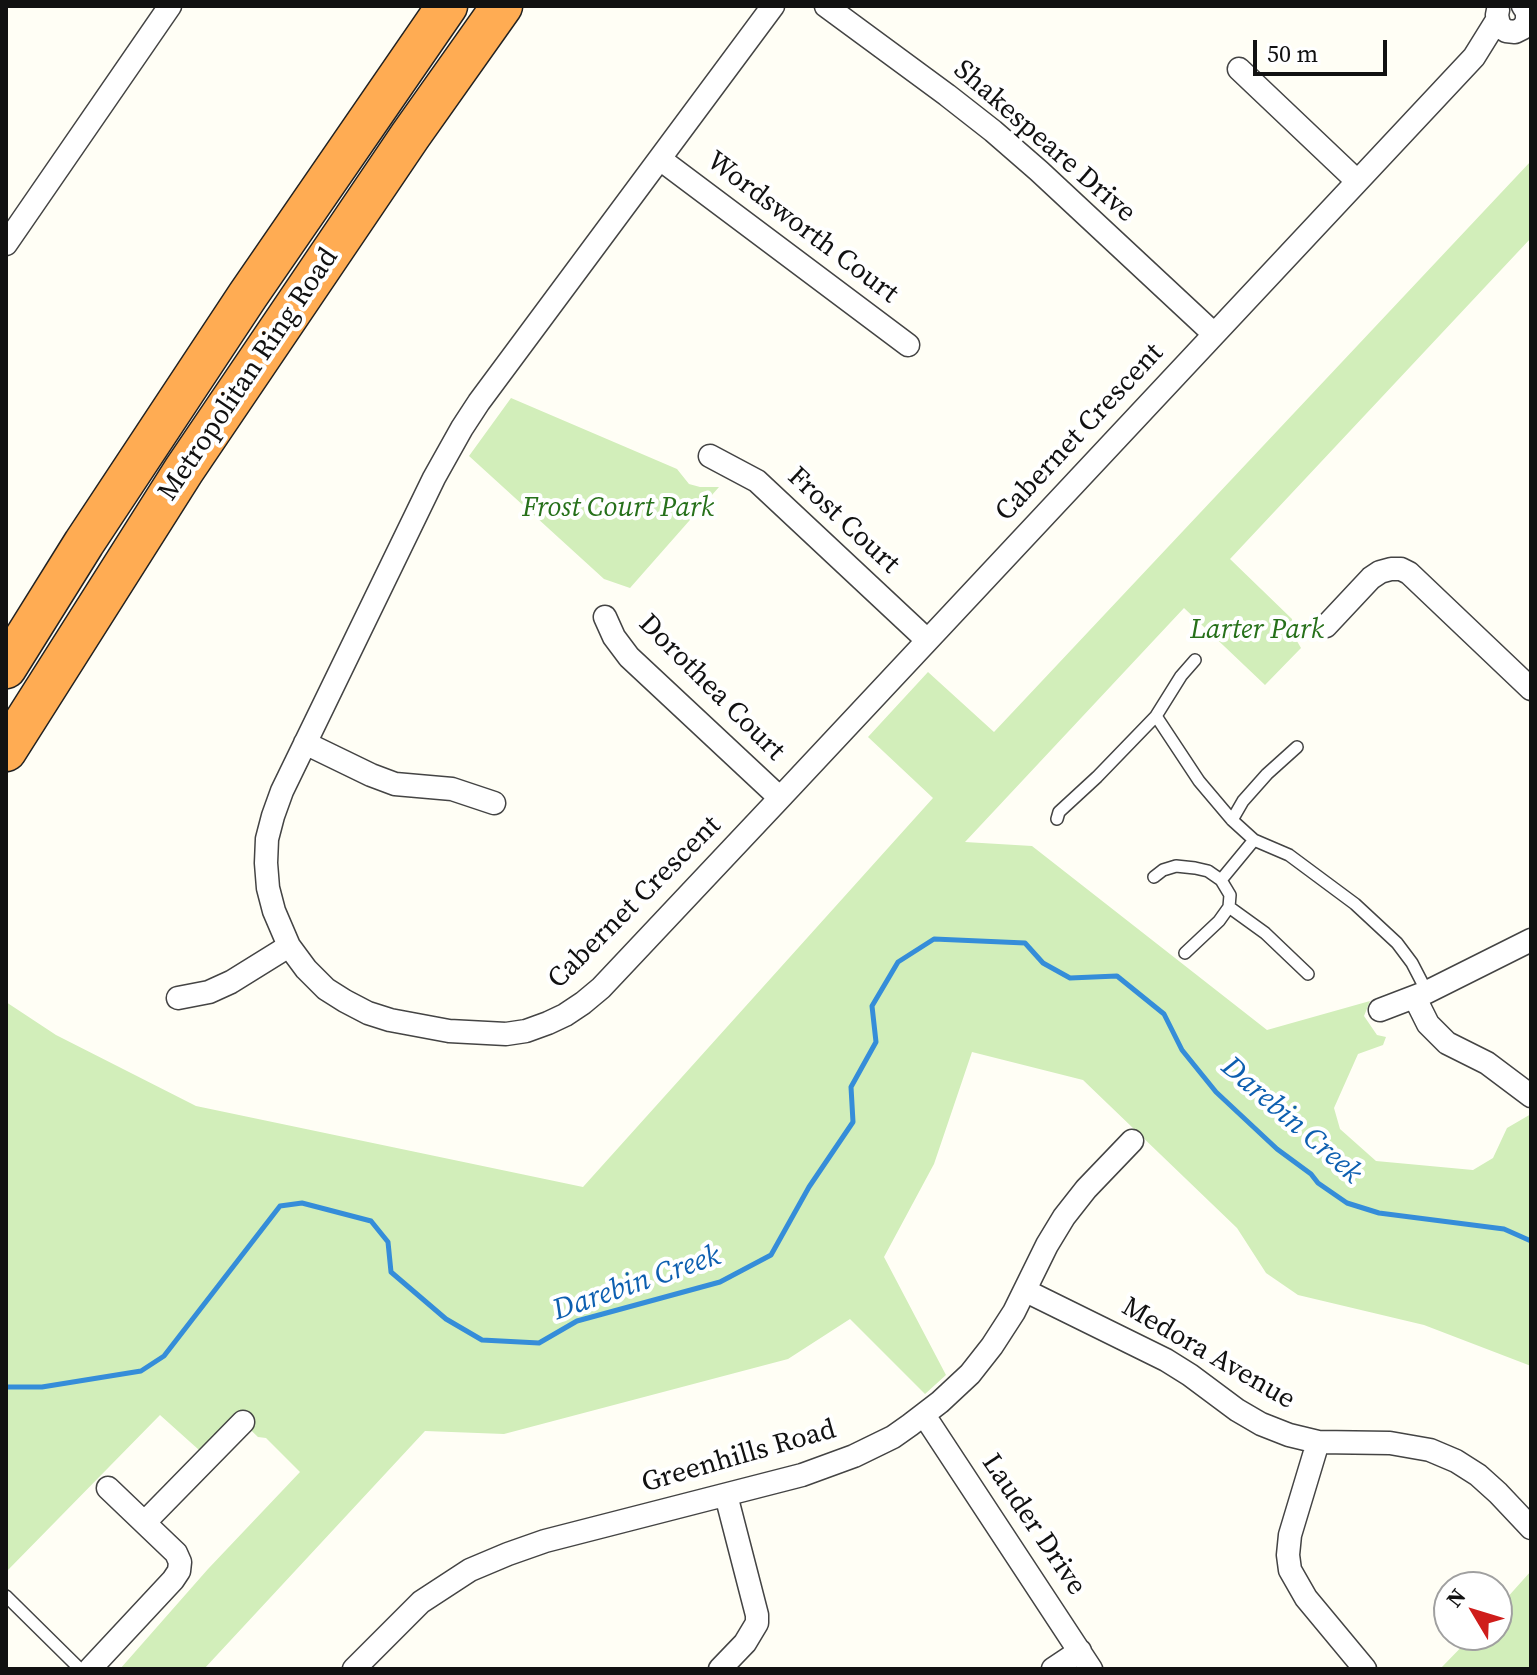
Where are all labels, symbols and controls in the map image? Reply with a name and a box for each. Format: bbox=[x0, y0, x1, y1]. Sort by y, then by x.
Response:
scale bar bbox=[1257, 24, 1391, 74]
text: 50 m bbox=[1267, 37, 1318, 70]
street label: Shakespeare Drive bbox=[946, 54, 1142, 230]
street label: Wordsworth Court bbox=[699, 145, 905, 311]
street label: Metropolitan Ring Road bbox=[152, 242, 346, 508]
street label: Cabernet Crescent bbox=[989, 337, 1171, 529]
street label: Frost Court bbox=[780, 461, 906, 581]
park label: Frost Court Park bbox=[522, 492, 714, 526]
street label: Dorothea Court bbox=[631, 608, 791, 768]
park label: Larter Park bbox=[1190, 614, 1324, 648]
street label: Cabernet Crescent bbox=[542, 810, 728, 996]
water label: Darebin Creek bbox=[1213, 1050, 1369, 1192]
water label: Darebin Creek bbox=[548, 1238, 726, 1330]
street label: Medora Avenue bbox=[1115, 1291, 1301, 1417]
street label: Greenhills Road bbox=[638, 1413, 840, 1501]
street label: Lauder Drive bbox=[973, 1448, 1093, 1602]
north arrow bbox=[1433, 1571, 1513, 1651]
text: N bbox=[1439, 1582, 1472, 1613]

